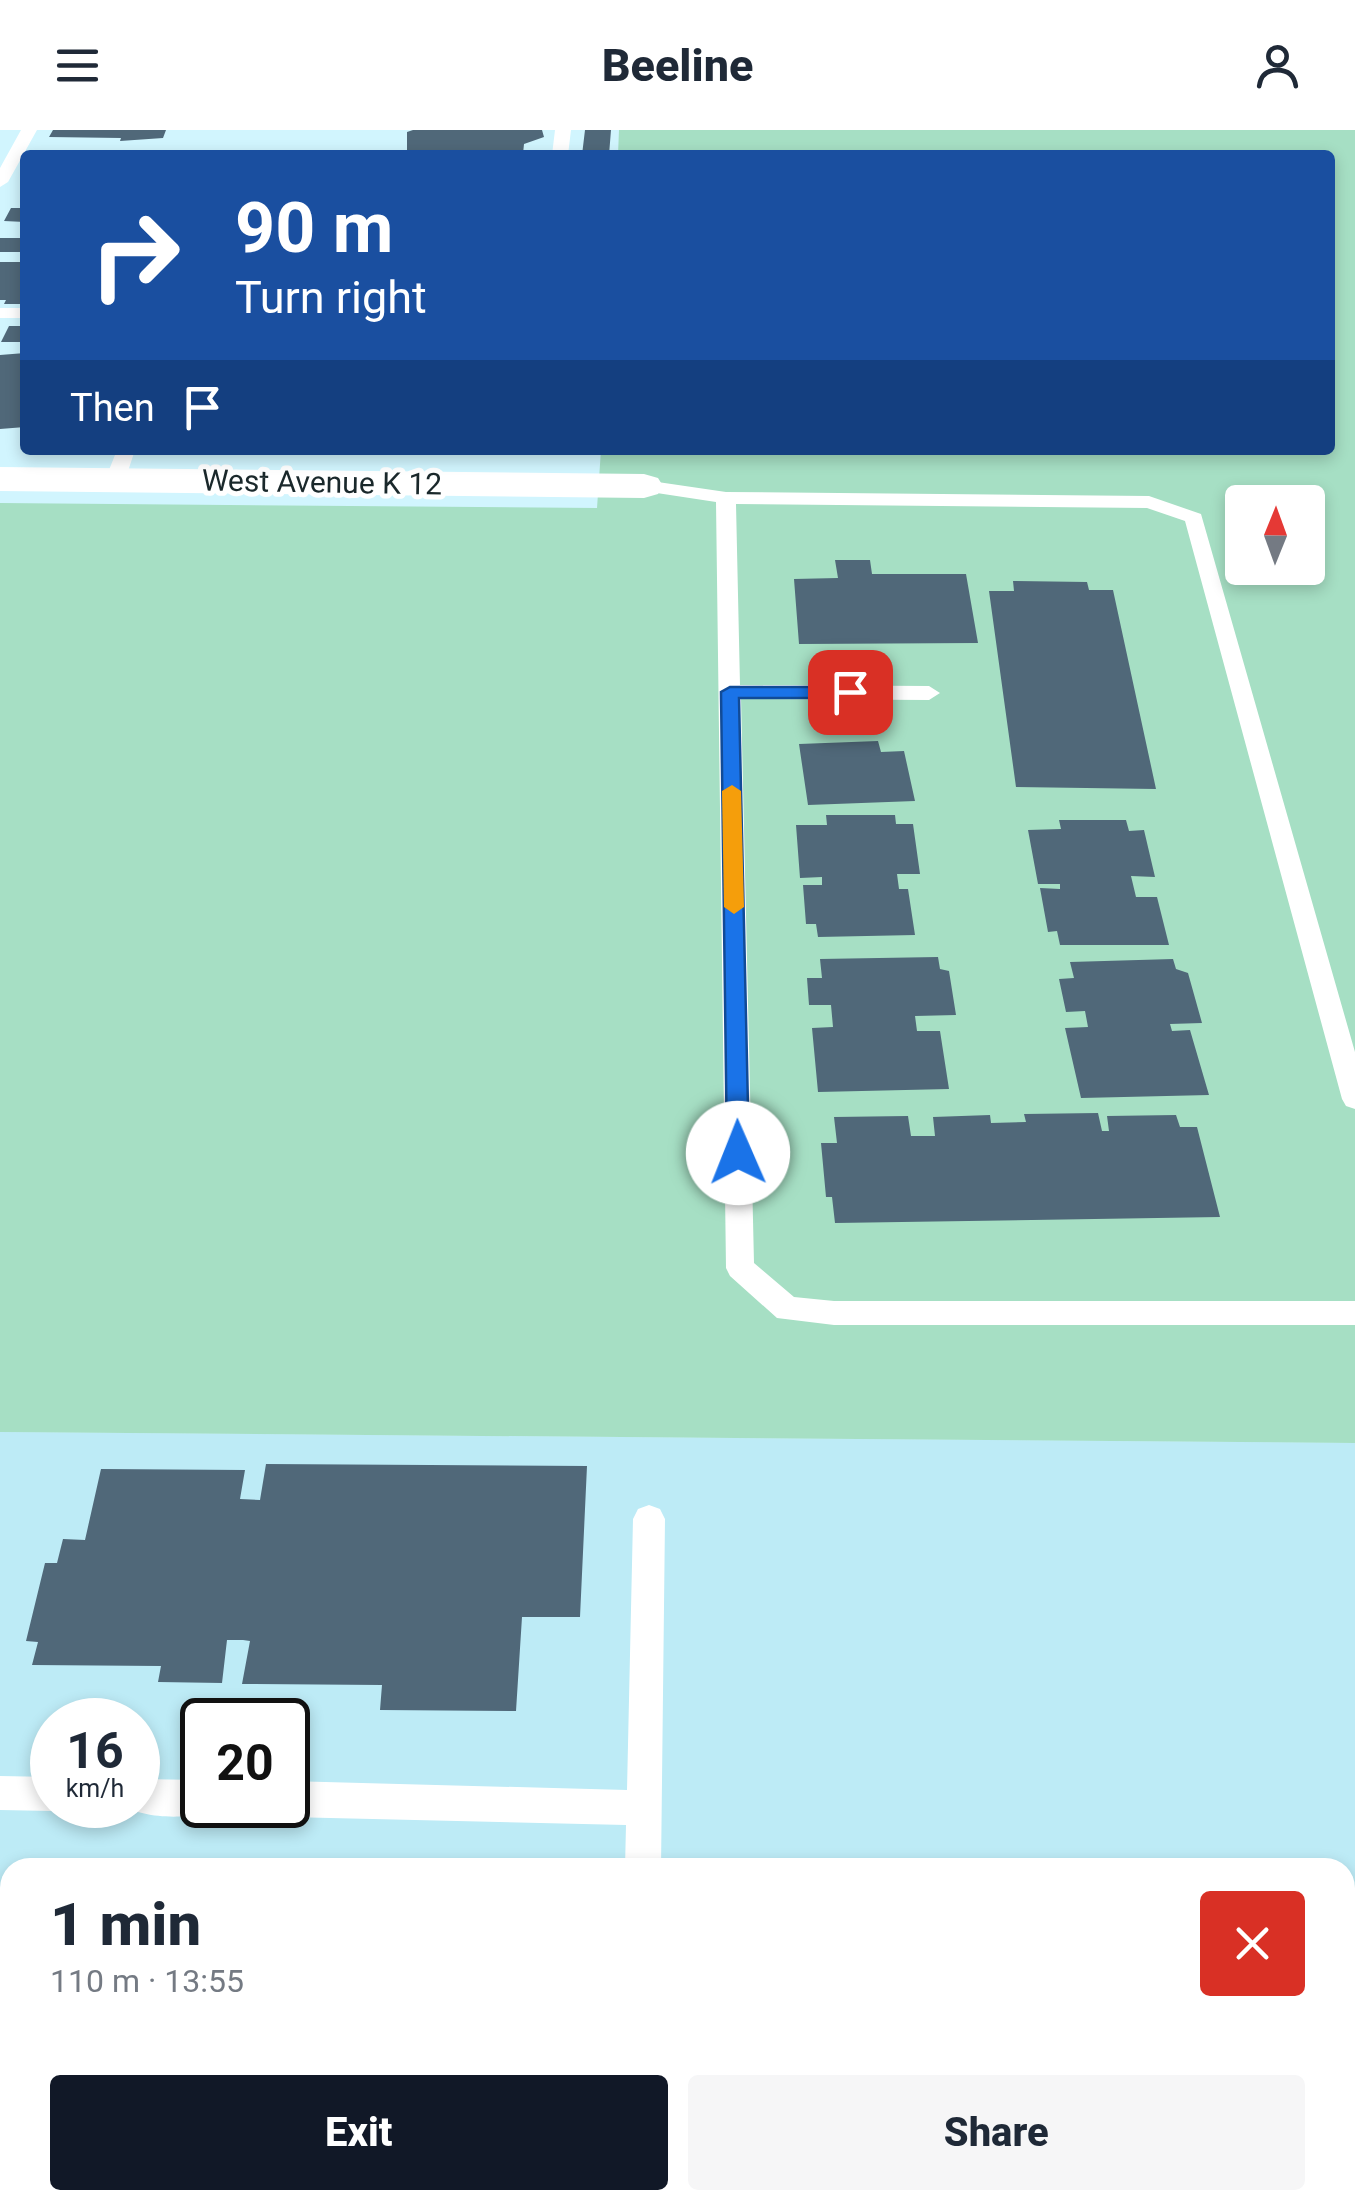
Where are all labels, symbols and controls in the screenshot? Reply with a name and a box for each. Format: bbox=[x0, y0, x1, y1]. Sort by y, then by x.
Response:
icon: menu bbox=[50, 38, 105, 93]
icon: person bbox=[1250, 38, 1305, 93]
text: Beeline bbox=[602, 39, 753, 92]
text: 90 m bbox=[235, 187, 393, 269]
icon: right bbox=[70, 190, 200, 320]
text: Turn right bbox=[235, 271, 427, 324]
icon: arrive bbox=[175, 380, 230, 435]
text: Then bbox=[70, 386, 155, 430]
street label: West Avenue K 12 bbox=[202, 462, 442, 502]
north arrow bbox=[1225, 485, 1325, 585]
map controls bbox=[1225, 485, 1325, 585]
pin bbox=[808, 650, 893, 735]
icon: arrive bbox=[823, 665, 878, 720]
position arrow bbox=[686, 1101, 790, 1205]
speed limit sign: 20 bbox=[180, 1698, 310, 1828]
text: 16 bbox=[66, 1722, 124, 1780]
text: km/h bbox=[66, 1774, 124, 1803]
text: 1 min bbox=[50, 1889, 201, 1960]
button: close bbox=[1200, 1891, 1305, 1996]
text: 110 m · 13:55 bbox=[50, 1962, 244, 2000]
button: Exit bbox=[50, 2075, 668, 2190]
button: Share bbox=[688, 2075, 1305, 2190]

